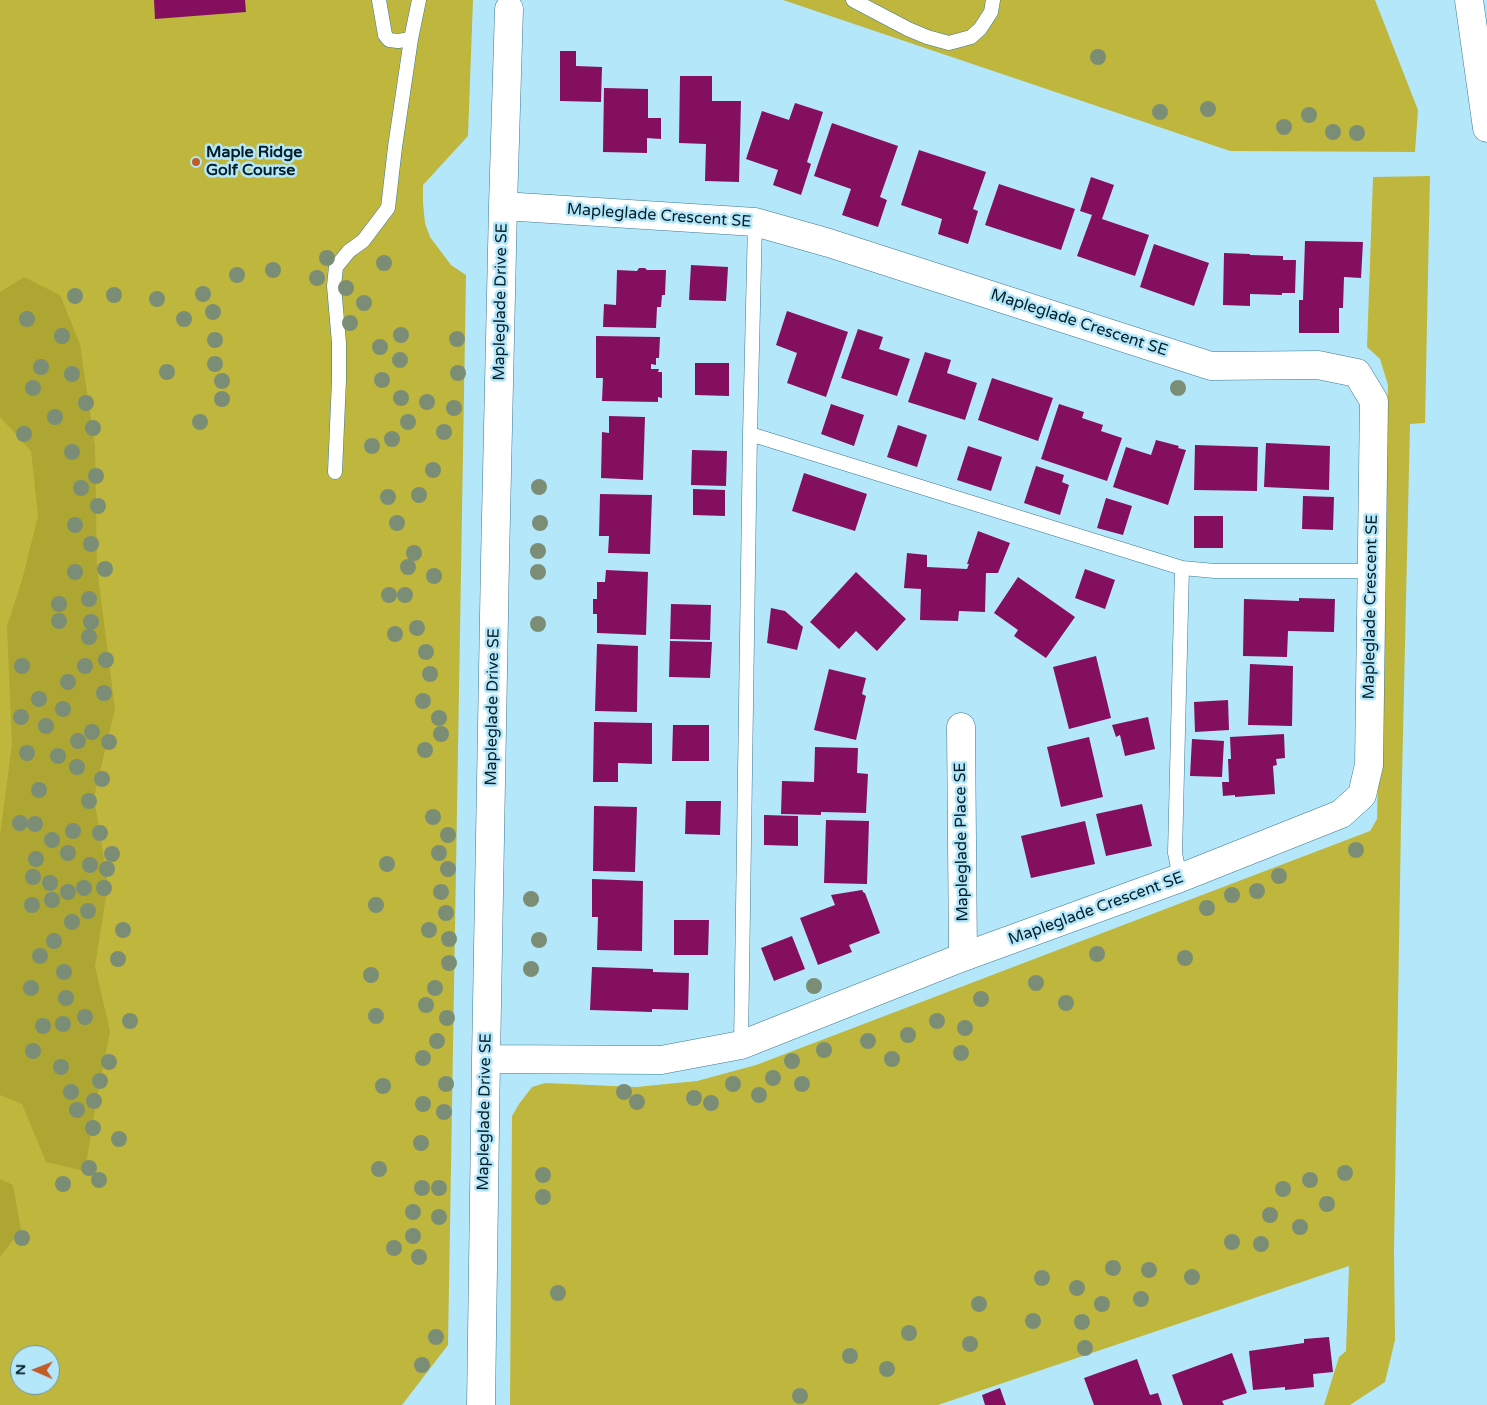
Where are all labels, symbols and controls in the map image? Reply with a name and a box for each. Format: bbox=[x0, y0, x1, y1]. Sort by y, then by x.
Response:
place label: Maple Ridge Golf Course bbox=[206, 143, 302, 181]
marker: Maple Ridge Golf Course bbox=[190, 156, 202, 168]
street label: Mapleglade Crescent SE bbox=[566, 200, 752, 232]
street label: Mapleglade Drive SE bbox=[490, 223, 512, 381]
street label: Mapleglade Crescent SE bbox=[988, 285, 1170, 361]
street label: Mapleglade Crescent SE bbox=[1360, 514, 1382, 700]
street label: Mapleglade Drive SE bbox=[482, 628, 504, 786]
street label: Mapleglade Place SE bbox=[951, 762, 973, 922]
street label: Mapleglade Crescent SE bbox=[1006, 868, 1186, 950]
street label: Mapleglade Drive SE bbox=[474, 1033, 496, 1191]
north arrow bbox=[10, 1345, 60, 1395]
text: N bbox=[12, 1364, 29, 1376]

